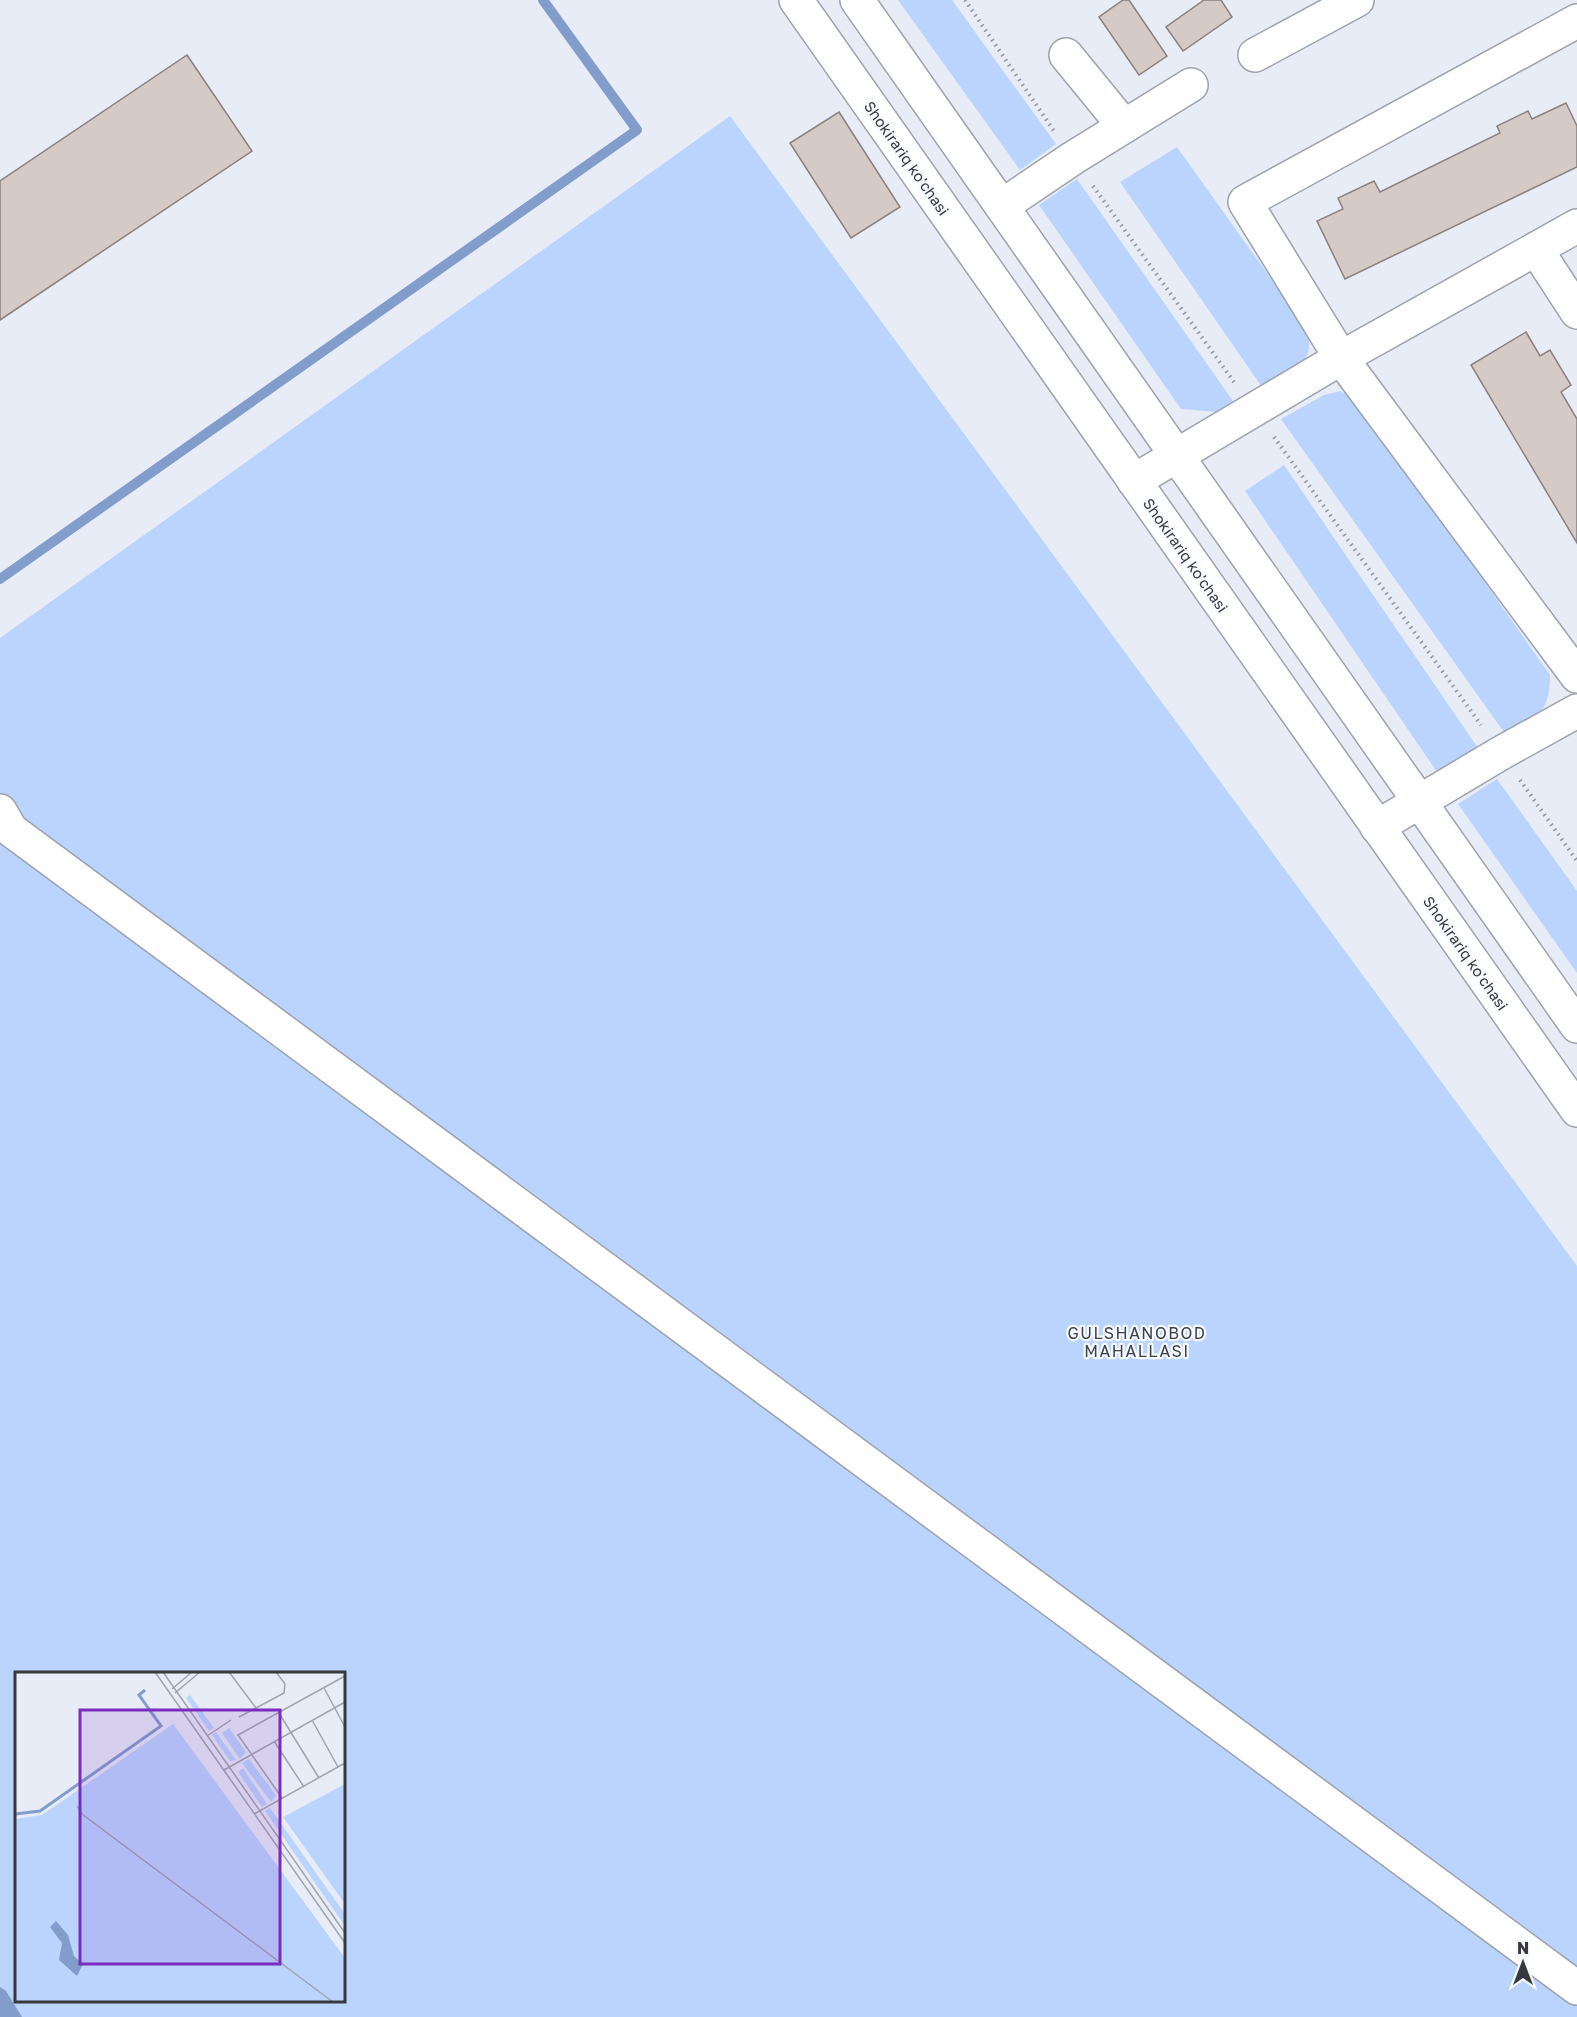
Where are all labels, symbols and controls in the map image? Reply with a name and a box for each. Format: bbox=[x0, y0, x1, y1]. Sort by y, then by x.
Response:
street label: Shokirariq ko'chasi bbox=[861, 97, 953, 219]
street label: Shokirariq ko'chasi bbox=[1140, 494, 1232, 616]
street label: Shokirariq ko'chasi bbox=[1420, 892, 1512, 1014]
district label: GULSHANOBOD MAHALLASI bbox=[1067, 1323, 1207, 1361]
inset map bbox=[15, 1672, 345, 2002]
north arrow bbox=[1493, 1933, 1553, 1993]
text: N bbox=[1517, 1938, 1529, 1958]

